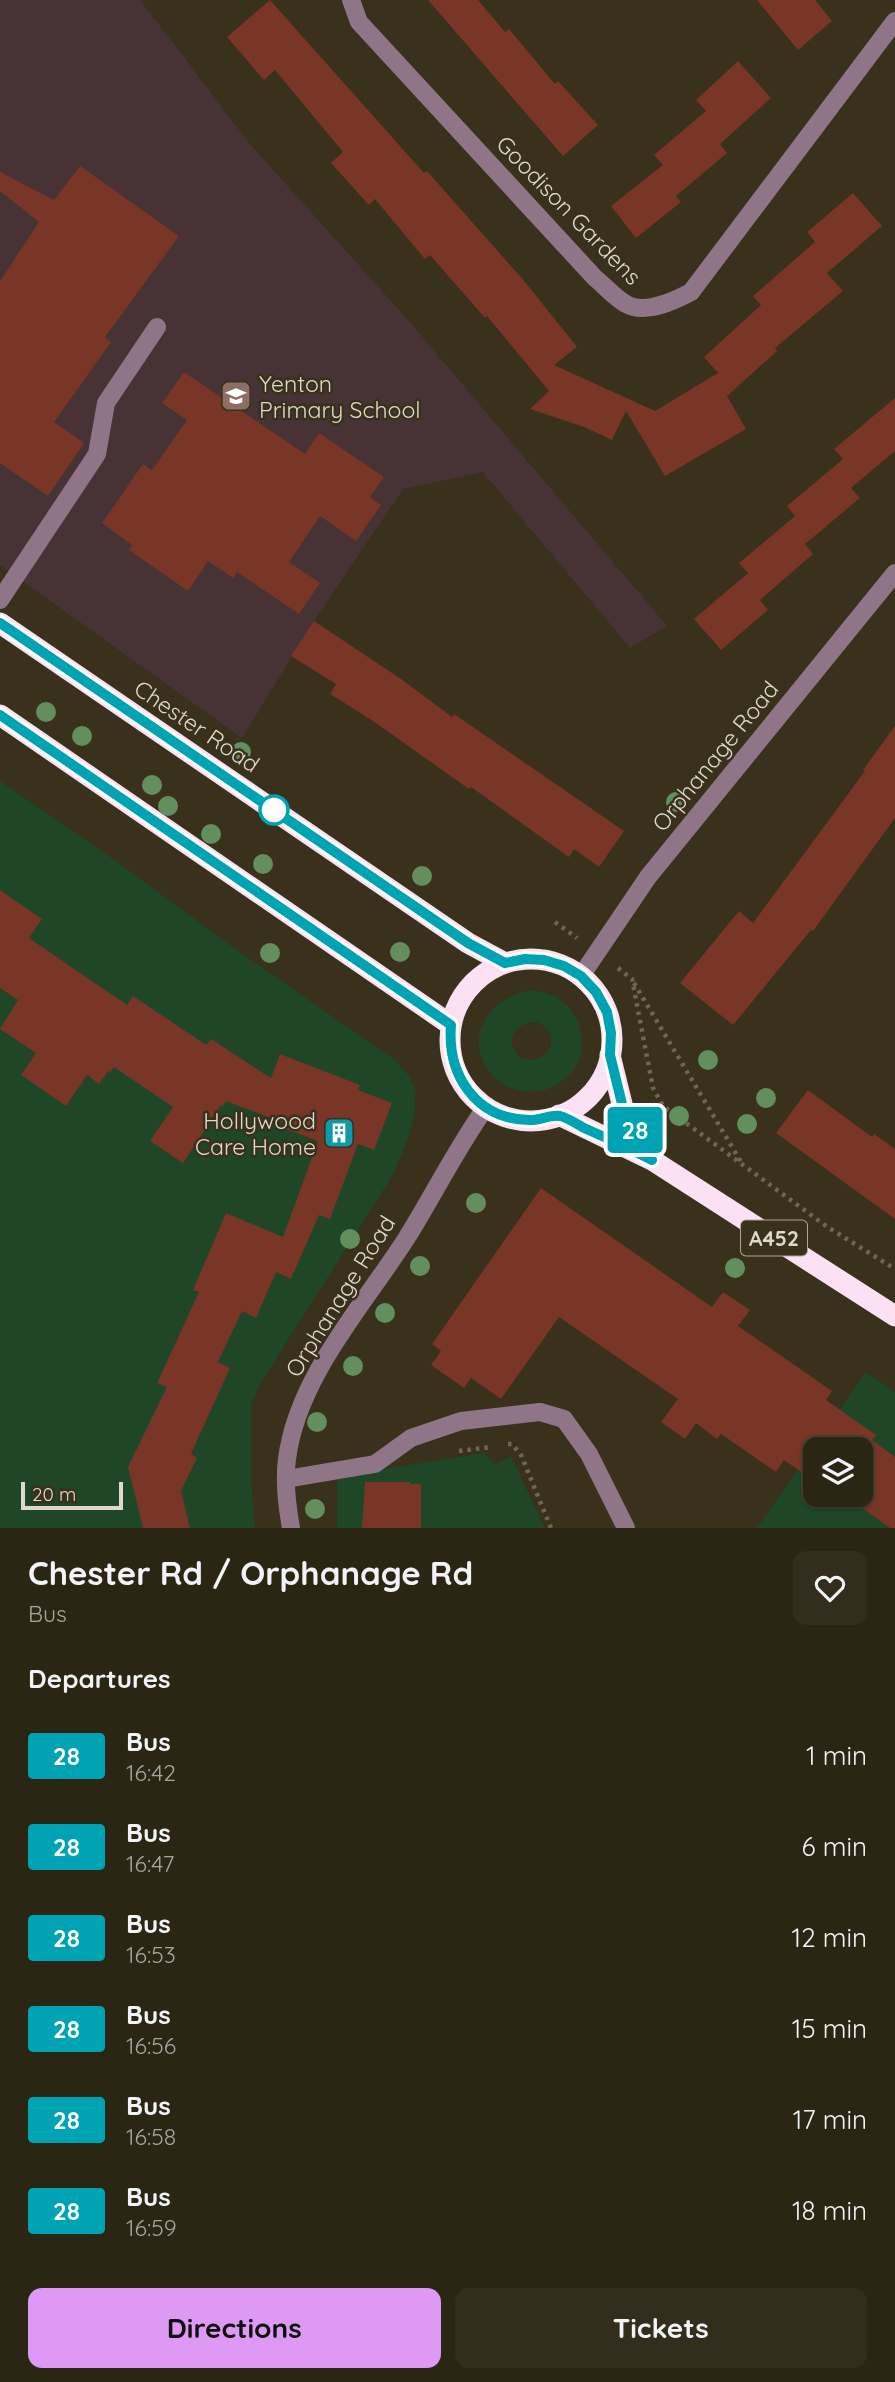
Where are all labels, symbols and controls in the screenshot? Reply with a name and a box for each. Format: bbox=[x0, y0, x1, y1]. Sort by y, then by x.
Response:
street label: Goodison Gardens bbox=[490, 129, 648, 291]
place label: Yenton Primary School bbox=[259, 369, 421, 424]
school or university icon: Yenton Primary School bbox=[219, 379, 253, 413]
street label: Chester Road bbox=[129, 674, 265, 778]
street label: Orphanage Road bbox=[646, 675, 784, 837]
unlabelled marker bbox=[259, 795, 289, 825]
place label: Hollywood Care Home bbox=[195, 1106, 316, 1161]
line badge: 28 bbox=[604, 1107, 666, 1153]
text: 28 bbox=[622, 1115, 648, 1145]
building icon: Hollywood Care Home bbox=[322, 1116, 356, 1150]
street label: Orphanage Road bbox=[279, 1210, 401, 1382]
road number: A452 bbox=[741, 1220, 807, 1256]
map controls bbox=[803, 1437, 873, 1507]
button: layers bbox=[803, 1437, 873, 1507]
scale bar bbox=[21, 1479, 122, 1511]
text: 20 m bbox=[32, 1482, 76, 1506]
button: heart bbox=[793, 1551, 867, 1625]
text: Chester Rd / Orphanage Rd bbox=[28, 1552, 473, 1593]
text: Bus bbox=[28, 1599, 67, 1628]
text: Departures bbox=[28, 1662, 171, 1695]
text: Bus bbox=[126, 1725, 171, 1758]
text: 1 min bbox=[806, 1739, 867, 1772]
text: 28 bbox=[53, 1741, 80, 1771]
text: 16:42 bbox=[126, 1758, 176, 1787]
text: Bus bbox=[126, 1816, 171, 1849]
text: 6 min bbox=[802, 1830, 867, 1863]
text: 28 bbox=[53, 1832, 80, 1862]
text: 16:47 bbox=[126, 1849, 174, 1878]
text: Bus bbox=[126, 1907, 171, 1940]
text: 12 min bbox=[792, 1921, 867, 1954]
text: 28 bbox=[53, 1923, 80, 1953]
text: 16:53 bbox=[126, 1940, 176, 1969]
text: Bus bbox=[126, 1998, 171, 2031]
text: 15 min bbox=[792, 2012, 867, 2045]
text: 28 bbox=[53, 2014, 80, 2044]
text: 16:56 bbox=[126, 2031, 176, 2060]
text: Bus bbox=[126, 2089, 171, 2122]
text: 17 min bbox=[793, 2103, 867, 2136]
text: 28 bbox=[53, 2105, 80, 2135]
text: 16:58 bbox=[126, 2122, 176, 2151]
text: Bus bbox=[126, 2180, 171, 2213]
text: 18 min bbox=[792, 2194, 867, 2227]
text: 28 bbox=[53, 2196, 80, 2226]
text: 16:59 bbox=[126, 2213, 177, 2242]
button: Directions bbox=[28, 2288, 441, 2368]
button: Tickets bbox=[455, 2288, 867, 2368]

